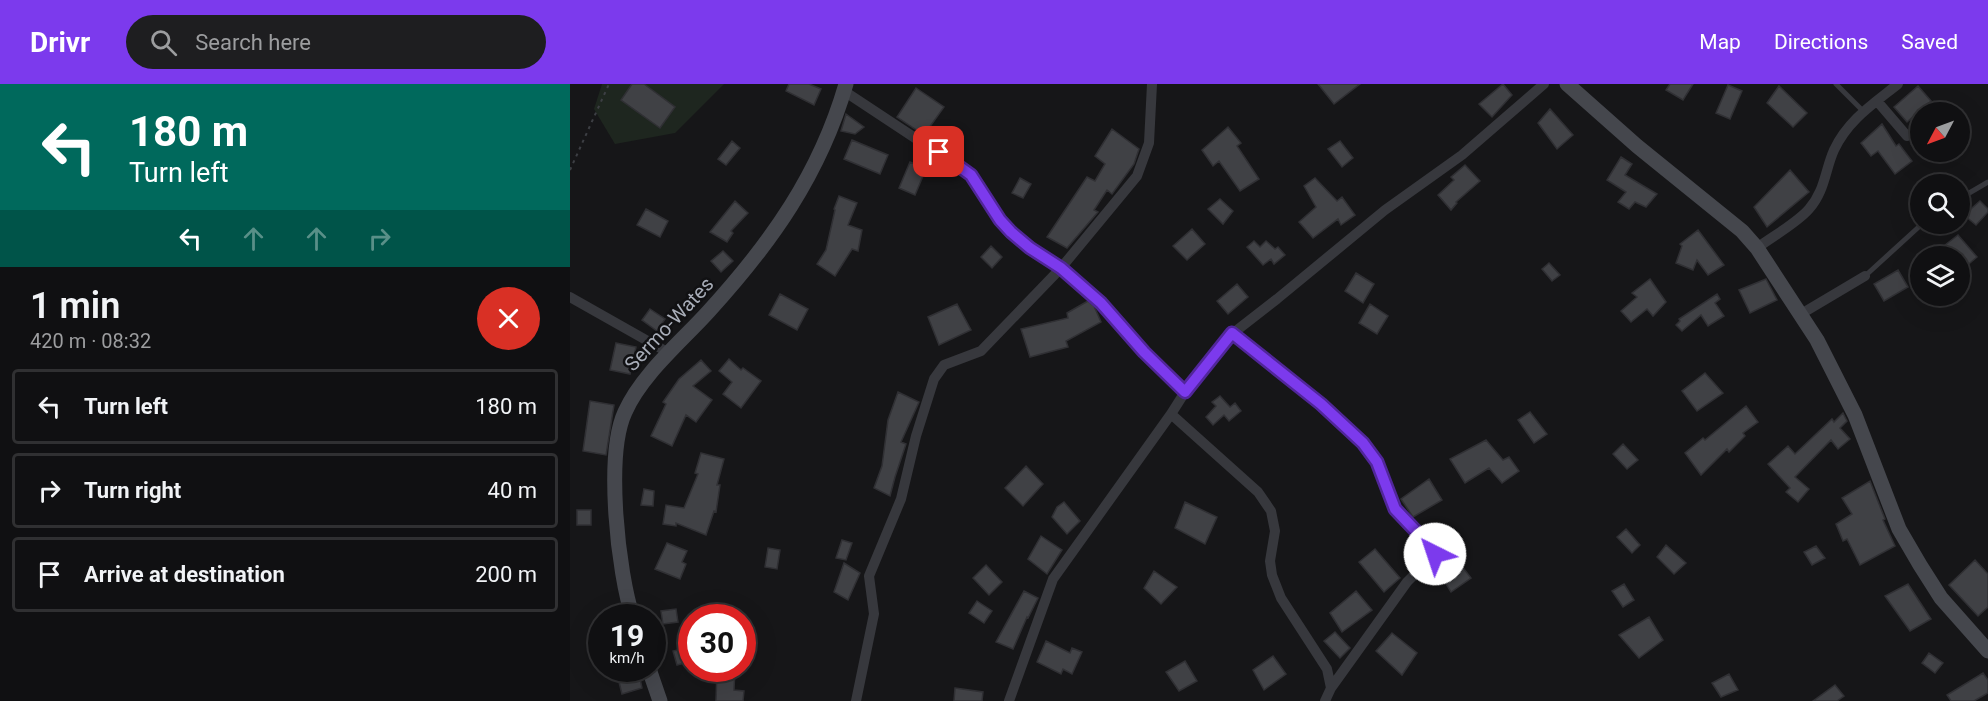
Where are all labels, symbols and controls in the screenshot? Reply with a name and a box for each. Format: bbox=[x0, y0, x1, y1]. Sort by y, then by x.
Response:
search box bbox=[126, 15, 546, 69]
text: Drivr bbox=[30, 26, 90, 59]
icon: search bbox=[147, 26, 180, 59]
text: Search here bbox=[195, 30, 311, 55]
text: Map bbox=[1699, 30, 1741, 54]
text: Directions bbox=[1774, 30, 1868, 54]
text: Saved bbox=[1901, 30, 1958, 54]
north arrow bbox=[1910, 102, 1970, 162]
map controls bbox=[1910, 102, 1970, 306]
text: 180 m bbox=[129, 107, 248, 156]
icon: left bbox=[30, 108, 108, 186]
pin bbox=[913, 126, 964, 177]
icon: arrive bbox=[922, 135, 955, 168]
text: Turn left bbox=[129, 157, 229, 189]
button: search bbox=[1910, 174, 1970, 234]
icon: left bbox=[174, 222, 207, 255]
icon: ahead bbox=[237, 222, 270, 255]
icon: ahead bbox=[300, 222, 333, 255]
icon: right bbox=[363, 222, 396, 255]
button: layers bbox=[1910, 246, 1970, 306]
street label: Sermo-Wates bbox=[619, 272, 719, 376]
text: 1 min bbox=[30, 285, 120, 327]
button: close bbox=[477, 287, 540, 350]
text: 420 m · 08:32 bbox=[30, 329, 151, 353]
icon: left bbox=[33, 390, 66, 423]
text: Turn left bbox=[84, 394, 168, 419]
text: 180 m bbox=[475, 394, 537, 419]
icon: right bbox=[33, 474, 66, 507]
text: Turn right bbox=[84, 478, 181, 503]
text: 40 m bbox=[488, 478, 537, 503]
position arrow bbox=[1403, 522, 1467, 586]
icon: arrive bbox=[33, 558, 66, 591]
text: Arrive at destination bbox=[84, 562, 285, 587]
text: 200 m bbox=[475, 562, 537, 587]
speed limit sign: 30 bbox=[678, 604, 756, 682]
text: 19 bbox=[610, 618, 644, 653]
text: km/h bbox=[609, 649, 645, 667]

